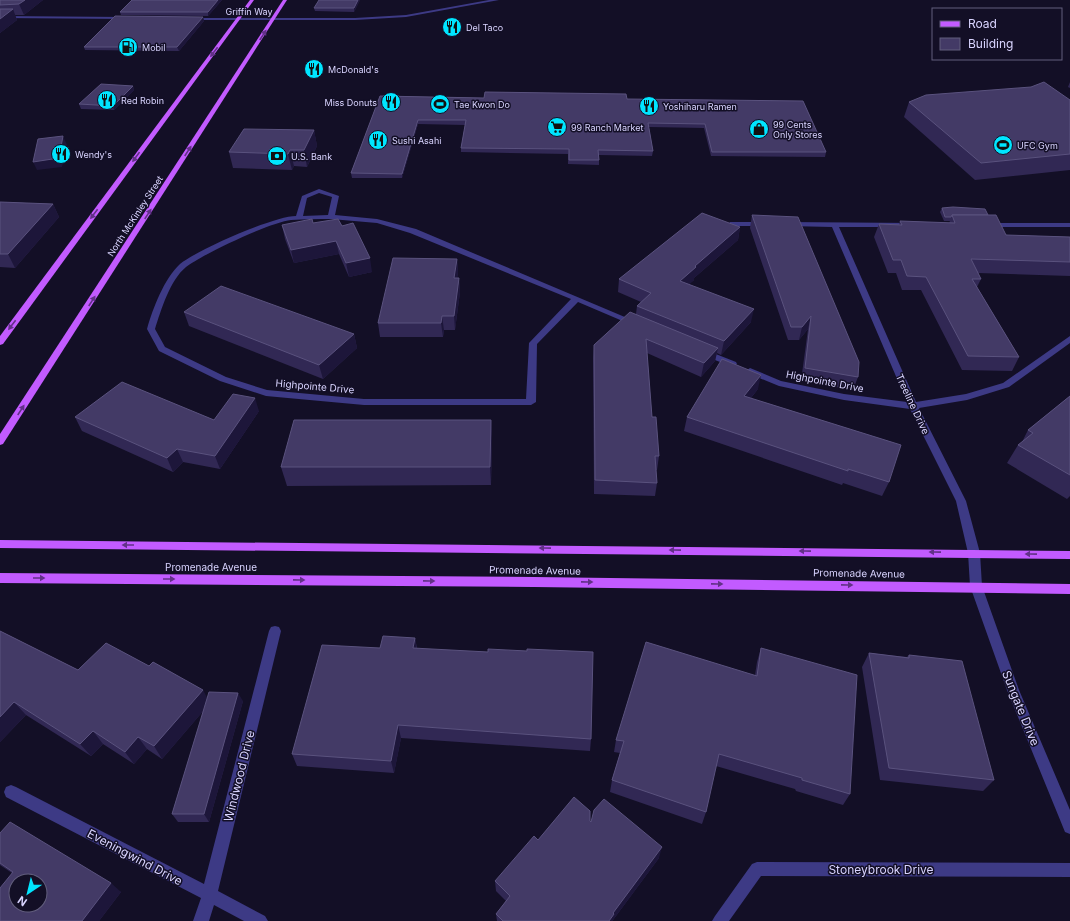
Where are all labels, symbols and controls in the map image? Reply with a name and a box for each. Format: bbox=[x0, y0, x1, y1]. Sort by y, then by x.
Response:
street label: Griffin Way bbox=[225, 6, 273, 17]
legend bbox=[932, 8, 1062, 60]
restaurant icon: Del Taco bbox=[441, 16, 463, 38]
text: Road bbox=[968, 16, 997, 31]
place label: Del Taco bbox=[466, 22, 503, 33]
one-way arrow bbox=[259, 30, 267, 40]
fuel station icon: Mobil bbox=[117, 36, 139, 58]
text: Building bbox=[968, 36, 1013, 51]
place label: Mobil bbox=[142, 42, 165, 53]
one-way arrow bbox=[209, 46, 218, 57]
restaurant icon: McDonald's bbox=[303, 58, 325, 80]
place label: McDonald's bbox=[328, 64, 379, 75]
restaurant icon: Red Robin bbox=[96, 89, 118, 111]
restaurant icon: Miss Donuts bbox=[380, 91, 402, 113]
sports icon: Tae Kwon Do bbox=[429, 93, 451, 115]
place label: Red Robin bbox=[121, 95, 164, 106]
restaurant icon: Yoshiharu Ramen bbox=[638, 95, 660, 117]
place label: Miss Donuts bbox=[325, 97, 377, 108]
place label: Tae Kwon Do bbox=[454, 99, 510, 110]
place label: Yoshiharu Ramen bbox=[663, 101, 737, 112]
supermarket icon: 99 Ranch Market bbox=[546, 116, 568, 138]
shop icon: 99 Cents Only Stores bbox=[748, 118, 770, 140]
place label: 99 Cents Only Stores bbox=[773, 119, 823, 140]
place label: 99 Ranch Market bbox=[571, 122, 644, 133]
restaurant icon: Sushi Asahi bbox=[367, 129, 389, 151]
sports icon: UFC Gym bbox=[992, 134, 1014, 156]
place label: Sushi Asahi bbox=[392, 135, 441, 146]
place label: UFC Gym bbox=[1017, 140, 1058, 151]
restaurant icon: Wendy's bbox=[50, 143, 72, 165]
one-way arrow bbox=[185, 145, 192, 157]
bank icon: U.S. Bank bbox=[266, 145, 288, 167]
place label: Wendy's bbox=[75, 149, 112, 160]
place label: U.S. Bank bbox=[291, 151, 332, 162]
one-way arrow bbox=[132, 152, 140, 162]
street label: North McKinley Street bbox=[105, 174, 165, 258]
one-way arrow bbox=[90, 208, 99, 219]
one-way arrow bbox=[144, 209, 152, 219]
one-way arrow bbox=[88, 296, 96, 306]
one-way arrow bbox=[8, 320, 16, 330]
street label: Highpointe Drive bbox=[785, 368, 865, 394]
street label: Treeline Drive bbox=[894, 372, 932, 436]
street label: Highpointe Drive bbox=[275, 377, 355, 395]
one-way arrow bbox=[17, 405, 25, 415]
one-way arrow bbox=[121, 542, 134, 548]
one-way arrow bbox=[538, 545, 551, 551]
one-way arrow bbox=[668, 547, 681, 553]
one-way arrow bbox=[798, 548, 811, 554]
one-way arrow bbox=[928, 549, 941, 555]
one-way arrow bbox=[1024, 551, 1037, 557]
street label: Promenade Avenue bbox=[165, 561, 257, 573]
street label: Promenade Avenue bbox=[489, 563, 581, 577]
street label: Promenade Avenue bbox=[813, 566, 905, 580]
one-way arrow bbox=[33, 575, 46, 581]
one-way arrow bbox=[163, 576, 176, 582]
one-way arrow bbox=[293, 577, 306, 583]
one-way arrow bbox=[423, 578, 436, 584]
one-way arrow bbox=[581, 579, 594, 585]
one-way arrow bbox=[711, 581, 724, 587]
one-way arrow bbox=[841, 582, 854, 588]
street label: Sungate Drive bbox=[999, 668, 1043, 748]
street label: Windwood Drive bbox=[220, 729, 258, 823]
street label: Eveningwind Drive bbox=[85, 826, 185, 888]
street label: Stoneybrook Drive bbox=[828, 862, 934, 877]
north arrow bbox=[8, 873, 48, 913]
text: N bbox=[15, 893, 30, 909]

